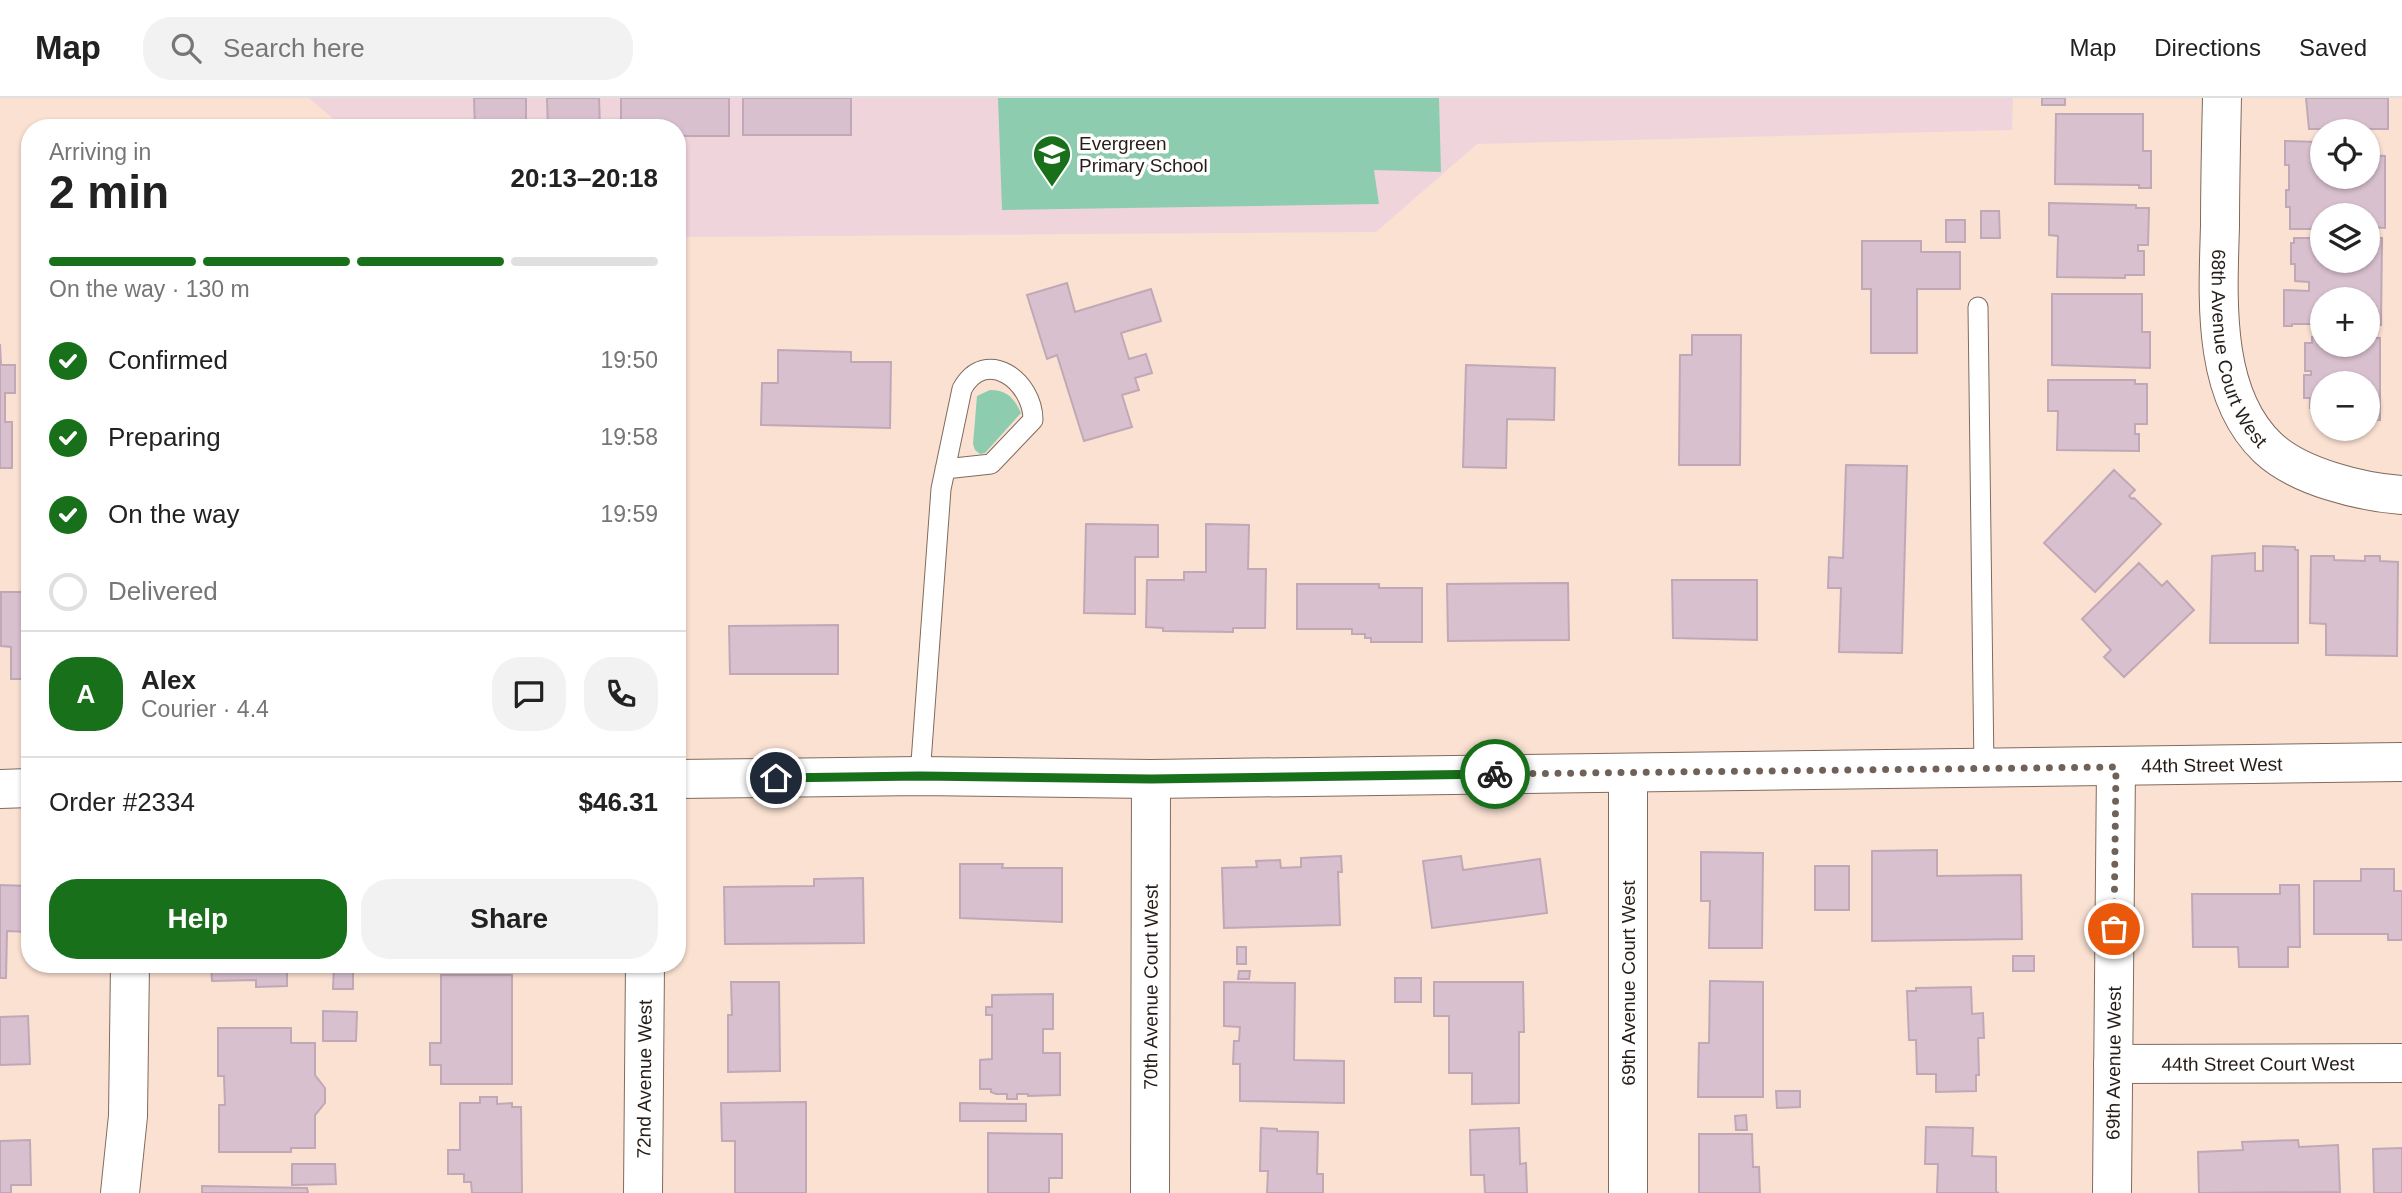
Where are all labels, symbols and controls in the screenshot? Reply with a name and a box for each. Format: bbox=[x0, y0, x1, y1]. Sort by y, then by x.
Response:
search box bbox=[143, 17, 633, 80]
text: Map bbox=[35, 29, 101, 66]
icon: search bbox=[167, 29, 205, 67]
text: Search here bbox=[223, 33, 365, 63]
text: Map bbox=[2070, 34, 2116, 61]
text: Directions bbox=[2154, 34, 2261, 61]
text: Saved bbox=[2299, 34, 2367, 61]
map controls bbox=[2310, 119, 2380, 441]
button: locate bbox=[2310, 119, 2380, 189]
school or university icon: Evergreen Primary School bbox=[1031, 133, 1073, 188]
place label: Evergreen Primary School bbox=[1079, 133, 1208, 176]
text: Arriving in bbox=[49, 139, 151, 165]
text: 20:13–20:18 bbox=[511, 163, 658, 193]
text: 2 min bbox=[49, 166, 169, 218]
button: layers bbox=[2310, 203, 2380, 273]
street label: 68th Avenue Court West bbox=[2208, 249, 2272, 452]
text: On the way · 130 m bbox=[49, 276, 250, 302]
button: + bbox=[2310, 287, 2380, 357]
icon: check bbox=[49, 342, 87, 380]
text: Confirmed bbox=[108, 345, 228, 375]
text: 19:50 bbox=[600, 347, 658, 373]
button: − bbox=[2310, 371, 2380, 441]
icon: check bbox=[49, 419, 87, 457]
text: Preparing bbox=[108, 422, 221, 452]
text: 19:58 bbox=[600, 424, 658, 450]
icon: check bbox=[49, 496, 87, 534]
text: On the way bbox=[108, 499, 240, 529]
text: 19:59 bbox=[600, 501, 658, 527]
text: Delivered bbox=[108, 576, 218, 606]
button: chat bbox=[492, 657, 566, 731]
button: phone bbox=[584, 657, 658, 731]
text: Alex bbox=[141, 665, 196, 695]
text: A bbox=[77, 679, 95, 709]
text: Courier · 4.4 bbox=[141, 696, 269, 722]
courier bbox=[1460, 739, 1530, 809]
pin bbox=[746, 748, 806, 808]
street label: 44th Street West bbox=[2141, 754, 2283, 777]
icon: bike bbox=[1476, 755, 1514, 793]
icon: home bbox=[757, 759, 795, 797]
text: Order #2334 bbox=[49, 787, 195, 817]
text: $46.31 bbox=[578, 787, 658, 817]
button: Help bbox=[49, 879, 347, 959]
button: Share bbox=[361, 879, 658, 959]
street label: 69th Avenue Court West bbox=[1618, 880, 1639, 1086]
street label: 70th Avenue Court West bbox=[1140, 884, 1162, 1090]
pin bbox=[2084, 899, 2144, 959]
icon: bag bbox=[2095, 910, 2133, 948]
street label: 69th Avenue West bbox=[2102, 985, 2125, 1140]
street label: 72nd Avenue West bbox=[633, 999, 656, 1159]
street label: 44th Street Court West bbox=[2161, 1053, 2355, 1075]

